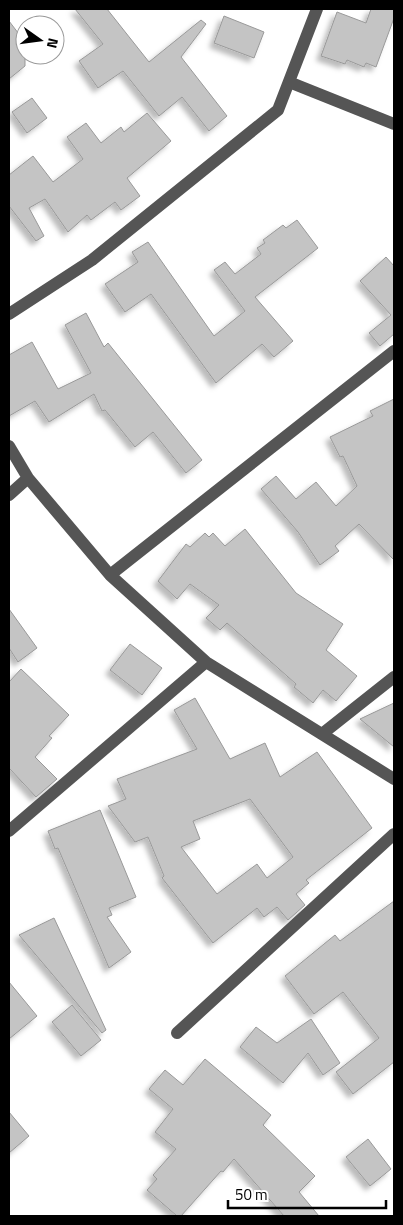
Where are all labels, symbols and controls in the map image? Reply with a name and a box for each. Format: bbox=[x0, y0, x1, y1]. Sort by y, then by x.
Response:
north arrow bbox=[15, 15, 65, 65]
text: N bbox=[42, 36, 64, 51]
scale bar bbox=[228, 1178, 386, 1210]
text: 50 m bbox=[235, 1183, 268, 1206]

